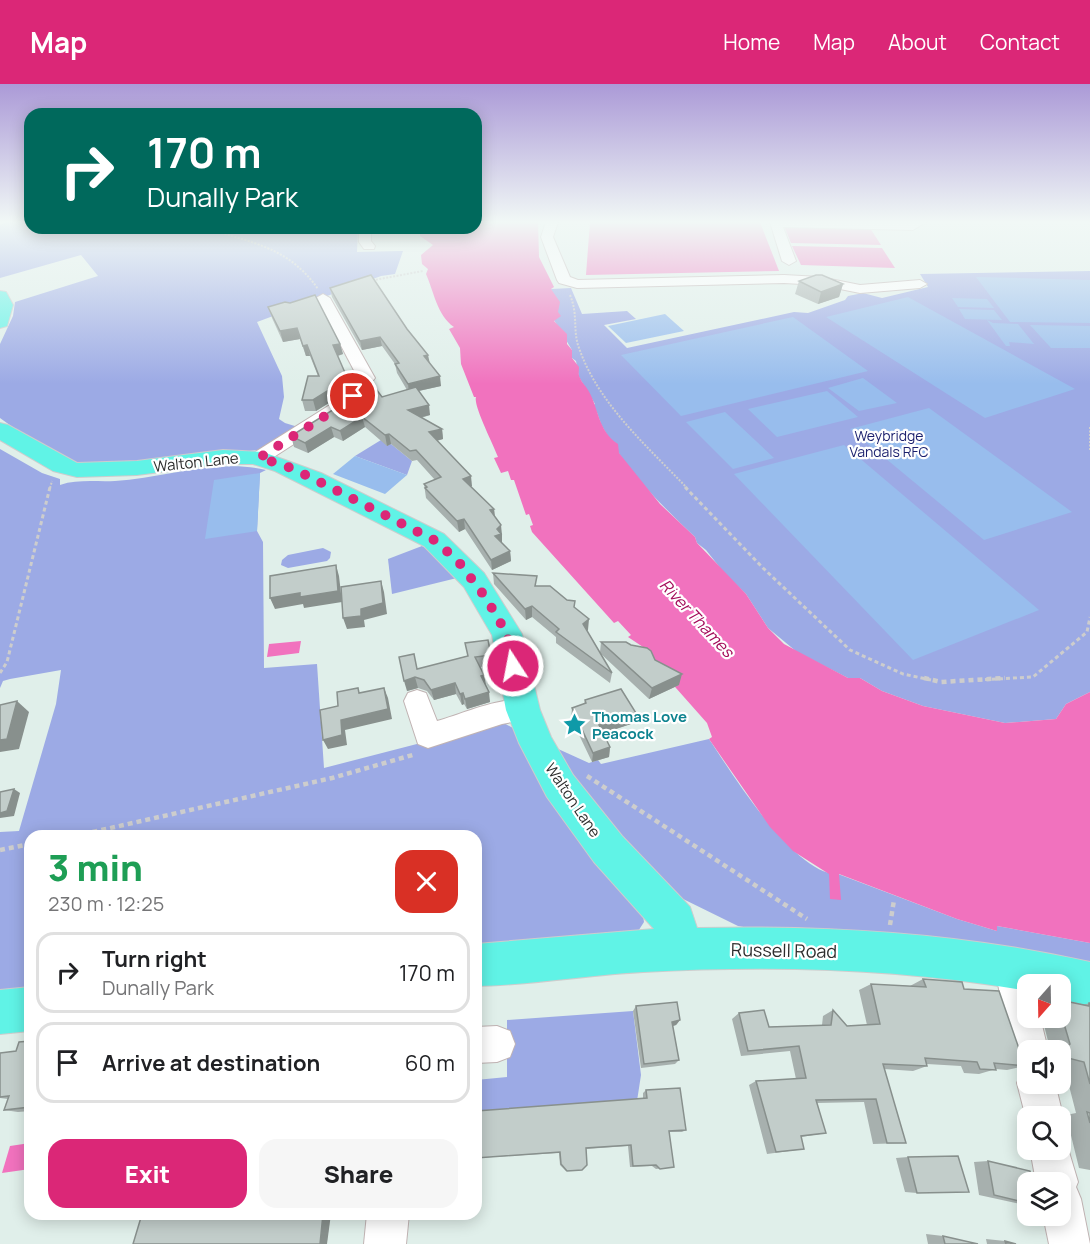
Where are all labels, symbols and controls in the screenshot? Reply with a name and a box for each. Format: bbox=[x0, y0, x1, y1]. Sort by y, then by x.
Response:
text: Map bbox=[30, 23, 87, 61]
text: Home bbox=[723, 28, 780, 56]
text: Map bbox=[813, 28, 855, 56]
text: About bbox=[888, 28, 947, 56]
text: Contact bbox=[980, 28, 1060, 56]
text: 170 m bbox=[147, 123, 262, 181]
icon: right bbox=[48, 132, 126, 210]
text: Dunally Park bbox=[147, 178, 298, 215]
pin bbox=[327, 370, 378, 421]
icon: arrive bbox=[336, 379, 369, 412]
park label: Weybridge Vandals RFC bbox=[849, 426, 929, 461]
street label: Walton Lane bbox=[152, 447, 240, 477]
water label: River Thames bbox=[655, 574, 740, 663]
position arrow bbox=[481, 634, 545, 698]
place label: Thomas Love Peacock bbox=[592, 706, 687, 744]
place icon: Thomas Love Peacock bbox=[561, 712, 587, 738]
street label: Walton Lane bbox=[540, 759, 606, 841]
text: 3 min bbox=[48, 843, 143, 892]
button: close bbox=[395, 850, 458, 913]
text: 230 m · 12:25 bbox=[48, 890, 164, 917]
street label: Russell Road bbox=[731, 937, 837, 963]
text: Turn right bbox=[102, 944, 207, 974]
icon: right bbox=[51, 956, 84, 989]
text: 170 m bbox=[399, 958, 455, 988]
text: Dunally Park bbox=[102, 974, 214, 1001]
north arrow bbox=[1017, 974, 1071, 1028]
map controls bbox=[1017, 974, 1071, 1226]
button: sound bbox=[1017, 1040, 1071, 1094]
icon: arrive bbox=[51, 1046, 84, 1079]
text: Arrive at destination bbox=[102, 1048, 320, 1078]
text: 60 m bbox=[405, 1048, 455, 1078]
button: search bbox=[1017, 1106, 1071, 1160]
button: Exit bbox=[48, 1139, 247, 1208]
button: Share bbox=[259, 1139, 458, 1208]
button: layers bbox=[1017, 1172, 1071, 1226]

